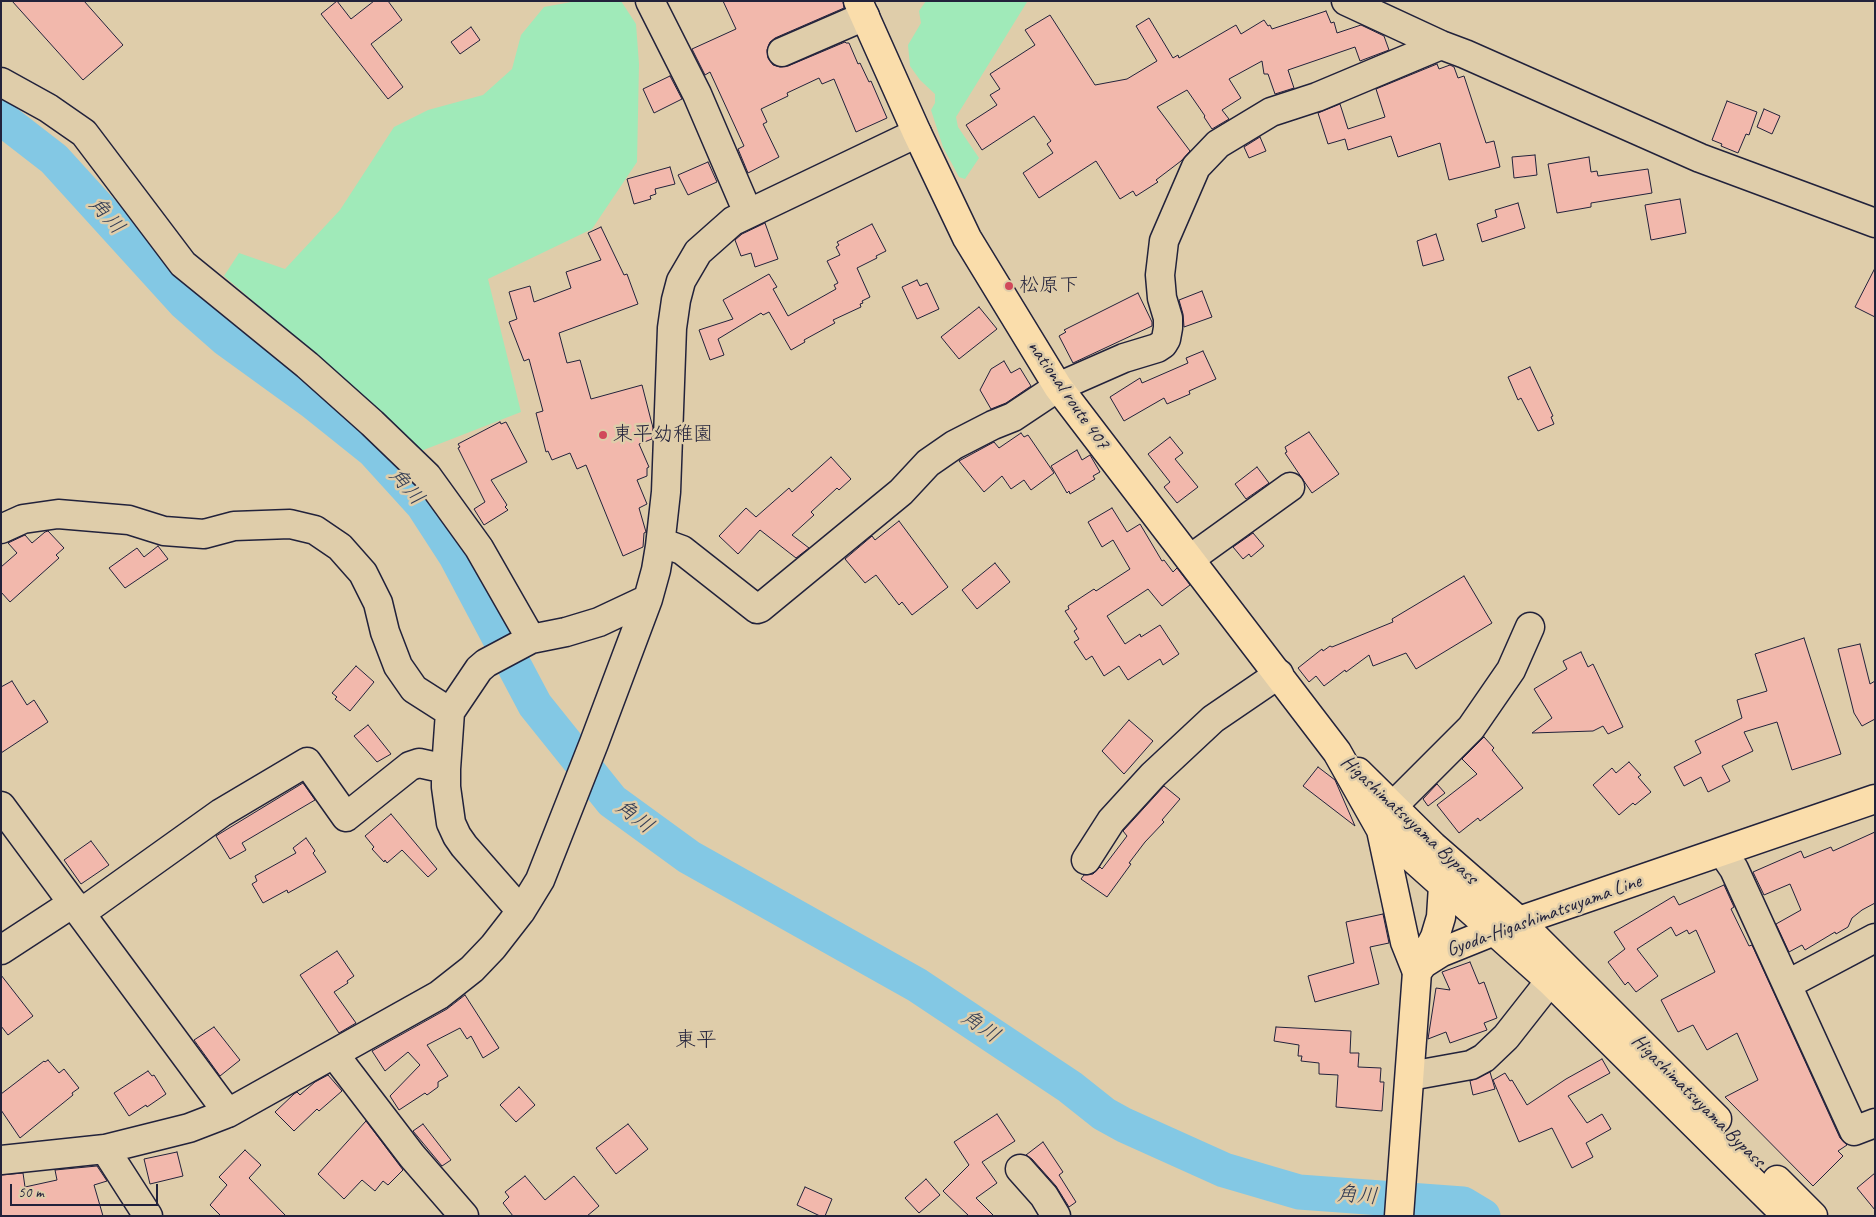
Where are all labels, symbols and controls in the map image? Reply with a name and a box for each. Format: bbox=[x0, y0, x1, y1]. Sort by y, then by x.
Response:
water label: 角川 bbox=[83, 192, 129, 240]
place label: 松原下 bbox=[1019, 274, 1079, 298]
marker: 松原下 bbox=[1003, 280, 1015, 292]
street label: national route 407 bbox=[1022, 336, 1114, 454]
place label: 東平幼稚園 bbox=[613, 423, 713, 447]
marker: 東平幼稚園 bbox=[597, 429, 609, 441]
water label: 角川 bbox=[383, 463, 429, 511]
street label: Higashimatsuyama Bypass bbox=[1335, 750, 1483, 890]
water label: 角川 bbox=[610, 794, 658, 840]
street label: Gyoda-Higashimatsuyama Line bbox=[1443, 870, 1645, 962]
water label: 角川 bbox=[956, 1005, 1004, 1049]
district label: 東平 bbox=[675, 1027, 717, 1053]
street label: Higashimatsuyama Bypass bbox=[1626, 1029, 1770, 1173]
scale bar bbox=[12, 1174, 160, 1206]
water label: 角川 bbox=[1335, 1182, 1379, 1210]
text: 50 m bbox=[18, 1183, 44, 1202]

